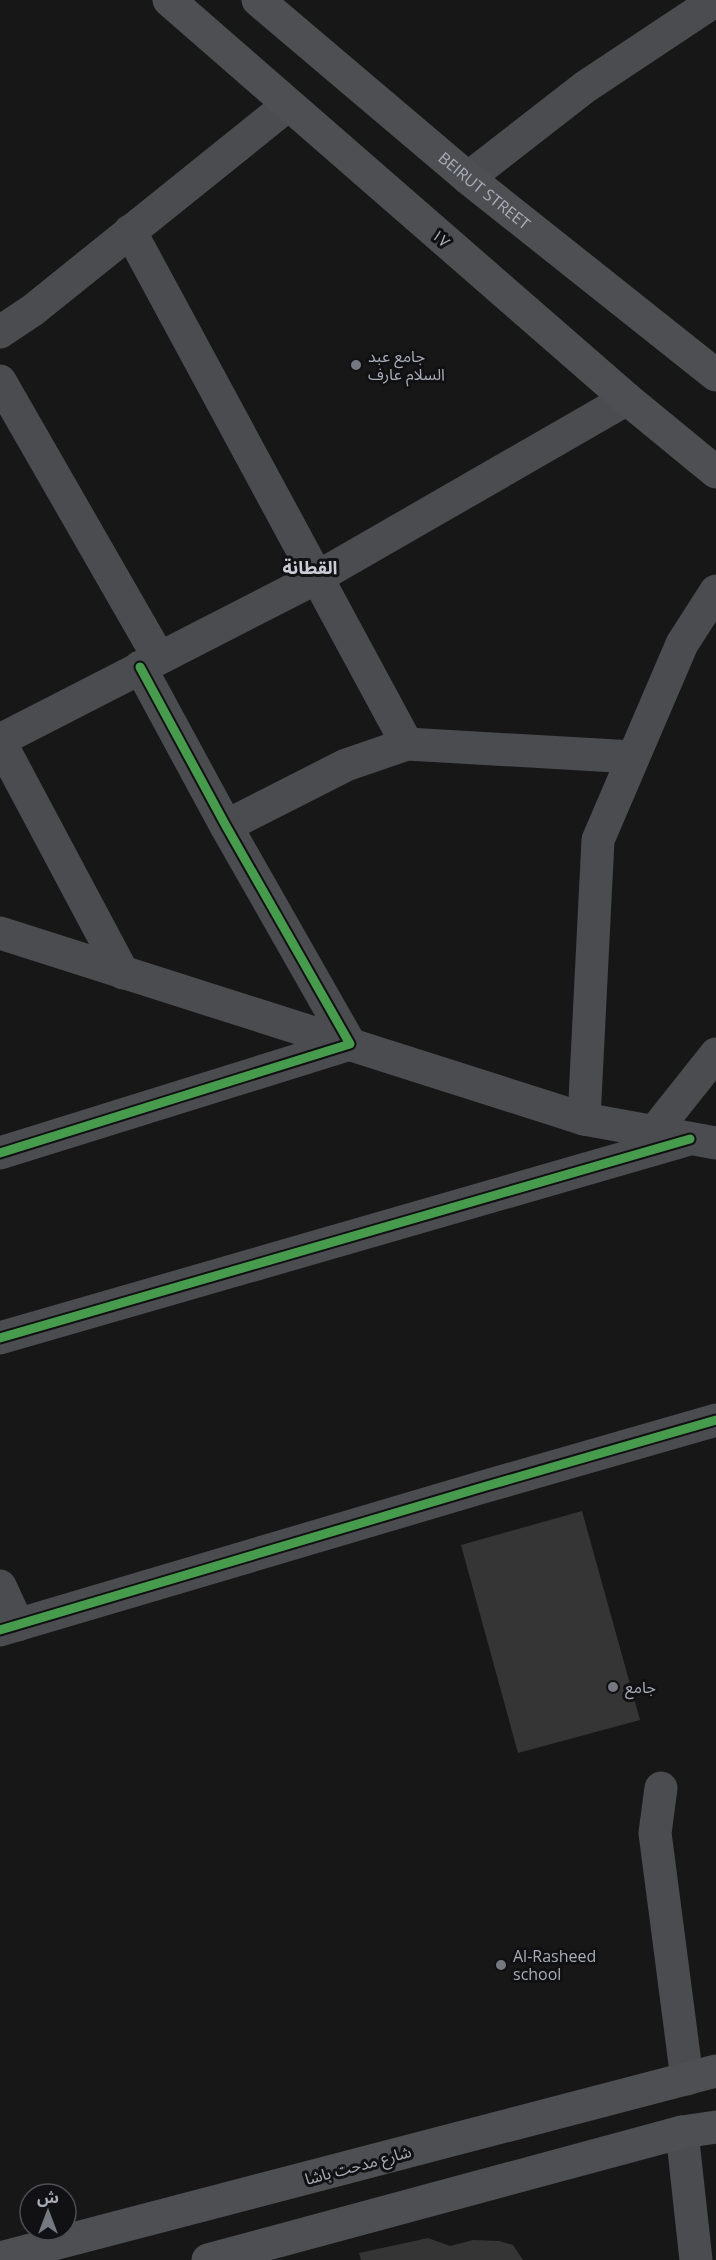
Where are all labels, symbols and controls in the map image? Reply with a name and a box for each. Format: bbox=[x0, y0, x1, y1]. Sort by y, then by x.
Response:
street label: BEIRUT STREET bbox=[434, 147, 535, 235]
street label: ١٧ bbox=[427, 224, 455, 252]
place label: جامع عبد السلام عارف bbox=[368, 345, 445, 387]
marker: جامع عبد السلام عارف bbox=[349, 358, 363, 372]
district label: القطانة bbox=[283, 555, 337, 579]
place label: جامع bbox=[625, 1676, 656, 1700]
marker: جامع bbox=[606, 1680, 620, 1694]
place label: Al-Rasheed school bbox=[513, 1945, 596, 1985]
marker: Al-Rasheed school bbox=[494, 1958, 508, 1972]
street label: شارع مدحت باشا bbox=[302, 2140, 414, 2192]
north arrow bbox=[18, 2182, 78, 2242]
text: ش bbox=[37, 2186, 59, 2208]

